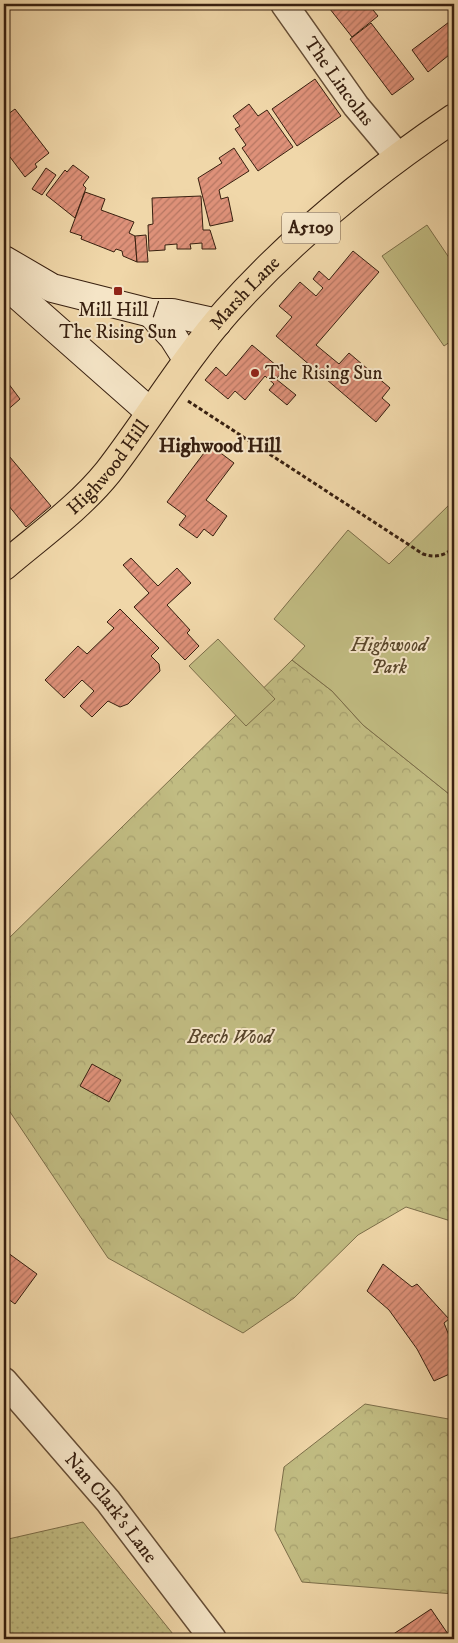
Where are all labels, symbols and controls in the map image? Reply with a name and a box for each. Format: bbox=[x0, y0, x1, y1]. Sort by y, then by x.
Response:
street label: The Lincolns bbox=[299, 32, 379, 130]
road number: A5109 bbox=[282, 212, 340, 244]
street label: Marsh Lane bbox=[205, 251, 285, 334]
marker: Mill Hill / The Rising Sun bbox=[112, 285, 124, 297]
place label: Mill Hill / The Rising Sun bbox=[59, 299, 177, 344]
place label: The Rising Sun bbox=[265, 362, 382, 385]
marker: The Rising Sun bbox=[249, 367, 261, 379]
street label: Highwood Hill bbox=[62, 415, 154, 520]
district label: Highwood Hill bbox=[159, 434, 282, 459]
park label: Highwood Park bbox=[350, 634, 430, 679]
park label: Beech Wood bbox=[186, 1026, 276, 1049]
street label: Nan Clark's Lane bbox=[60, 1448, 162, 1567]

